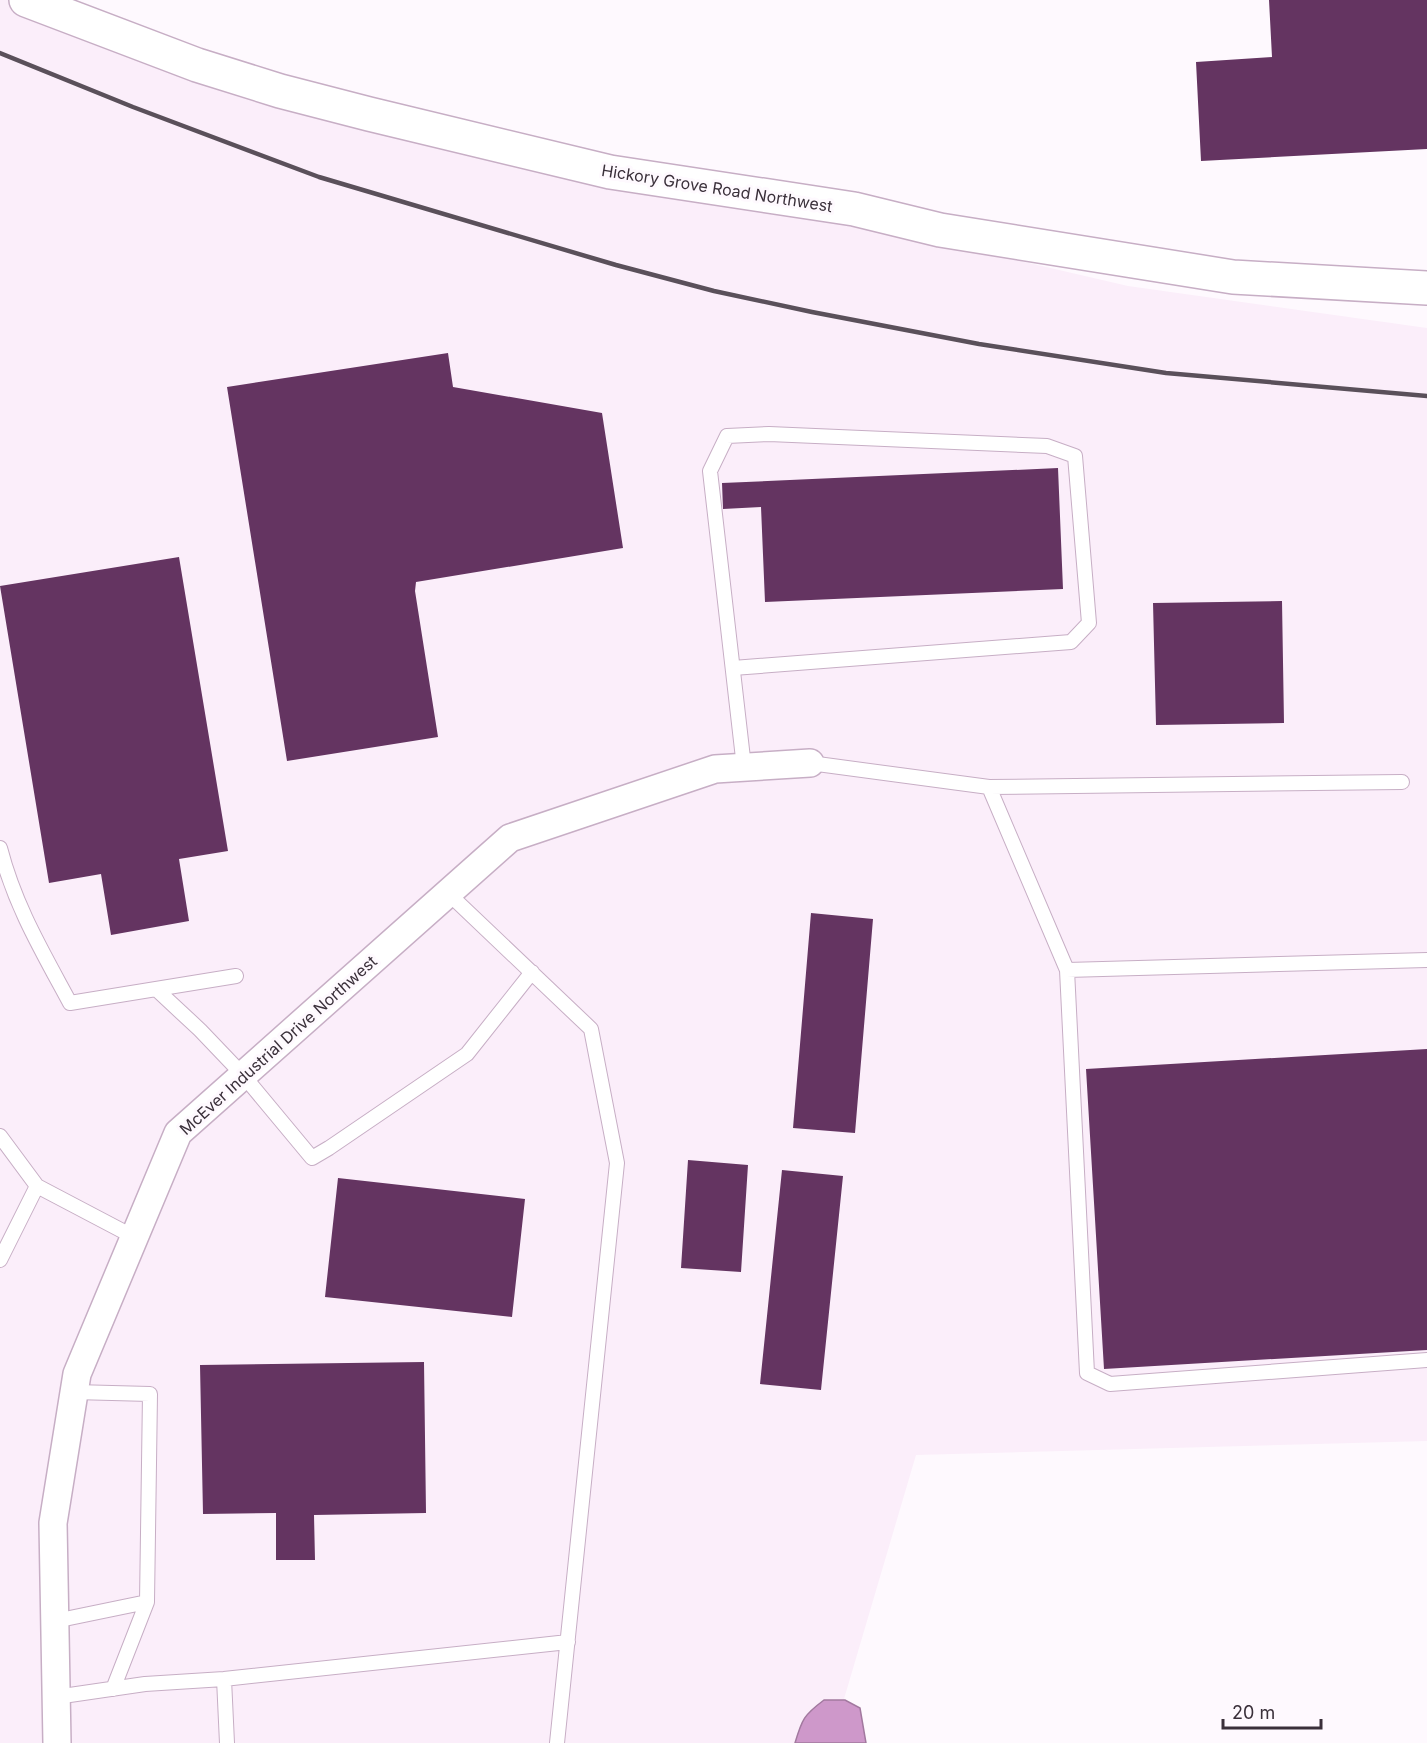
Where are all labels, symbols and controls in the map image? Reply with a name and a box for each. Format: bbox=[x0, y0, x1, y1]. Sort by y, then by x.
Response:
street label: Hickory Grove Road Northwest bbox=[600, 160, 834, 216]
street label: McEver Industrial Drive Northwest bbox=[175, 951, 381, 1139]
scale bar bbox=[1223, 1692, 1320, 1730]
text: 20 m bbox=[1232, 1702, 1275, 1723]

